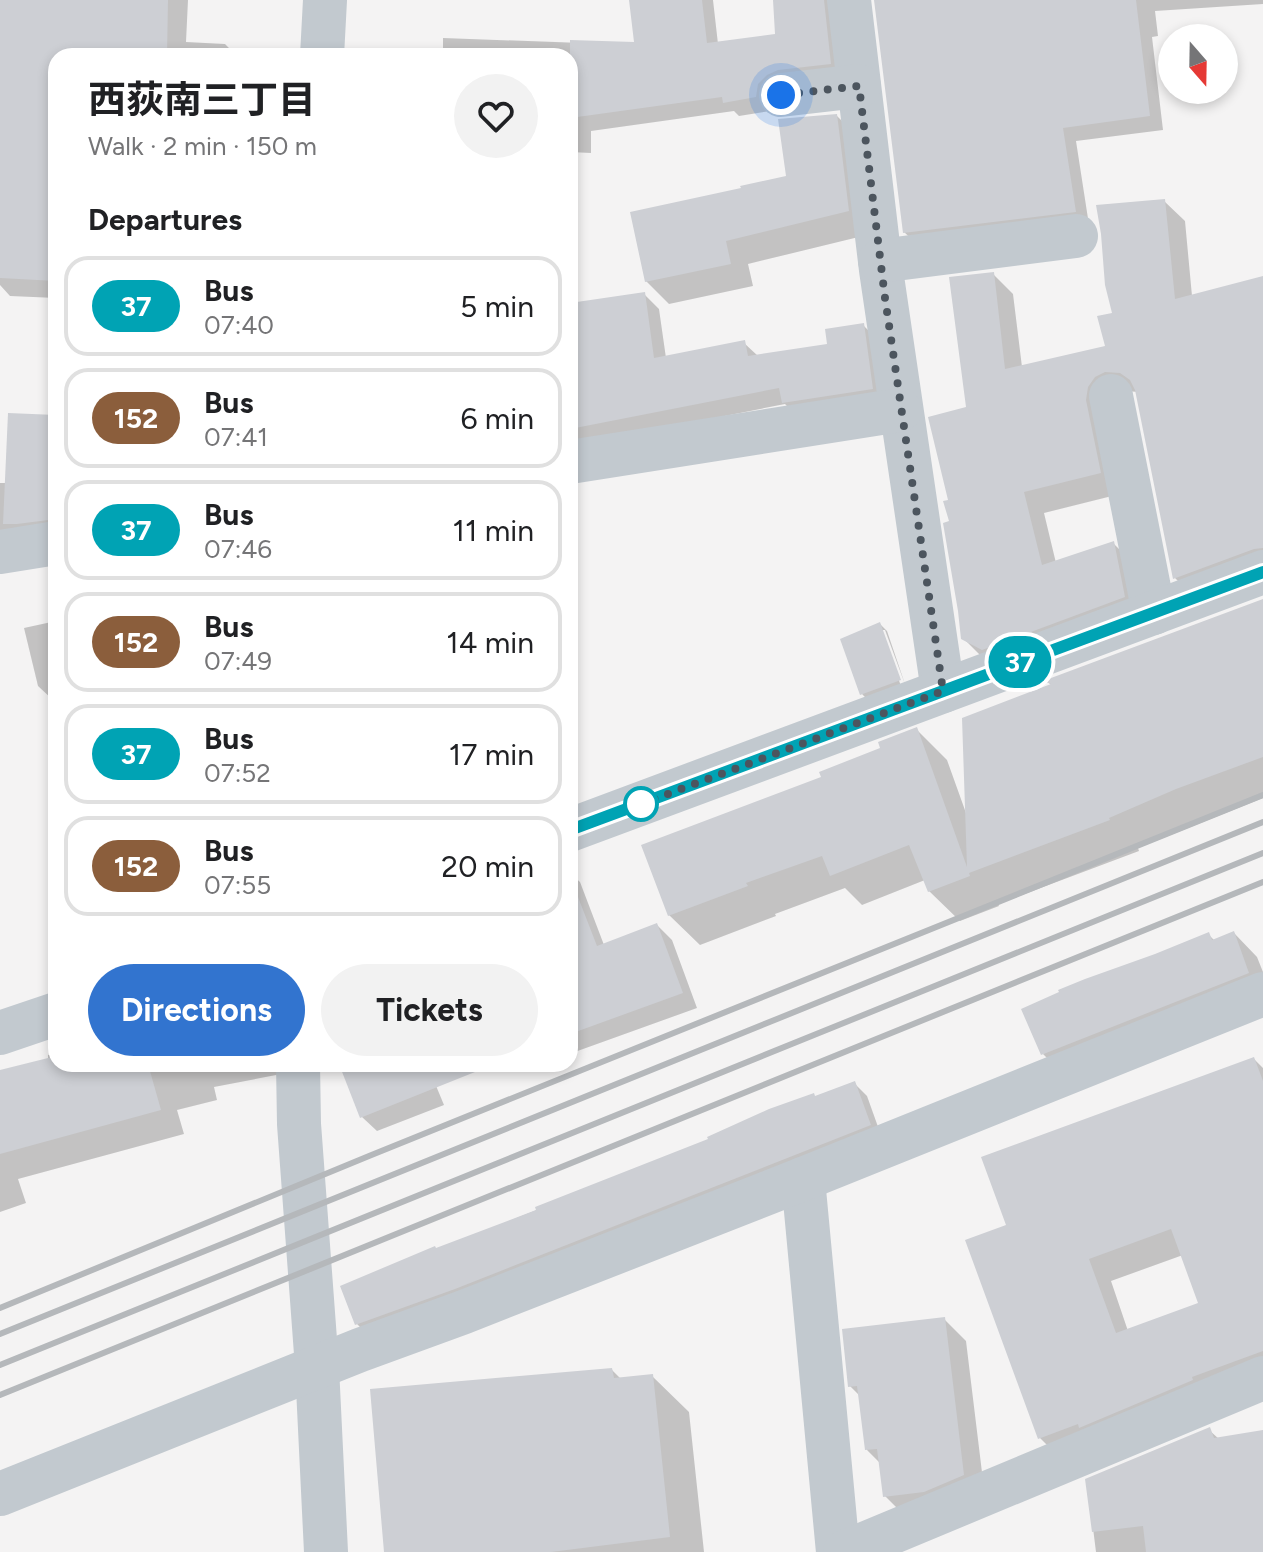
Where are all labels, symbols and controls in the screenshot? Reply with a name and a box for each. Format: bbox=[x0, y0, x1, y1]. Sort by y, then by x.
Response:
north arrow bbox=[1158, 24, 1238, 104]
map controls bbox=[1158, 24, 1238, 104]
button: heart bbox=[454, 74, 538, 158]
your location bbox=[761, 75, 801, 115]
text: 西荻南三丁目 bbox=[88, 77, 316, 123]
text: Walk · 2 min · 150 m bbox=[88, 130, 317, 162]
text: Departures bbox=[88, 201, 242, 238]
text: Bus bbox=[204, 272, 253, 309]
text: 5 min bbox=[460, 288, 534, 325]
text: 37 bbox=[120, 289, 152, 323]
text: 07:40 bbox=[204, 309, 274, 341]
text: Bus bbox=[204, 384, 253, 421]
text: 6 min bbox=[460, 400, 534, 437]
text: 152 bbox=[114, 401, 158, 435]
text: 07:41 bbox=[204, 421, 268, 453]
text: Bus bbox=[204, 496, 253, 533]
text: 11 min bbox=[453, 512, 534, 549]
text: 37 bbox=[120, 513, 152, 547]
text: 07:46 bbox=[204, 533, 272, 565]
text: Bus bbox=[204, 608, 253, 645]
text: 14 min bbox=[446, 624, 534, 661]
text: 152 bbox=[114, 625, 158, 659]
line badge: 37 bbox=[984, 636, 1056, 688]
text: 07:49 bbox=[204, 645, 272, 677]
text: 37 bbox=[1004, 645, 1036, 679]
text: Bus bbox=[204, 720, 253, 757]
text: 17 min bbox=[449, 736, 534, 773]
text: 37 bbox=[120, 737, 152, 771]
text: 07:52 bbox=[204, 757, 271, 789]
unlabelled marker bbox=[624, 787, 658, 821]
text: Bus bbox=[204, 832, 253, 869]
text: 20 min bbox=[441, 848, 534, 885]
text: 152 bbox=[114, 849, 158, 883]
text: 07:55 bbox=[204, 869, 271, 901]
button: Directions bbox=[88, 964, 305, 1056]
button: Tickets bbox=[321, 964, 538, 1056]

